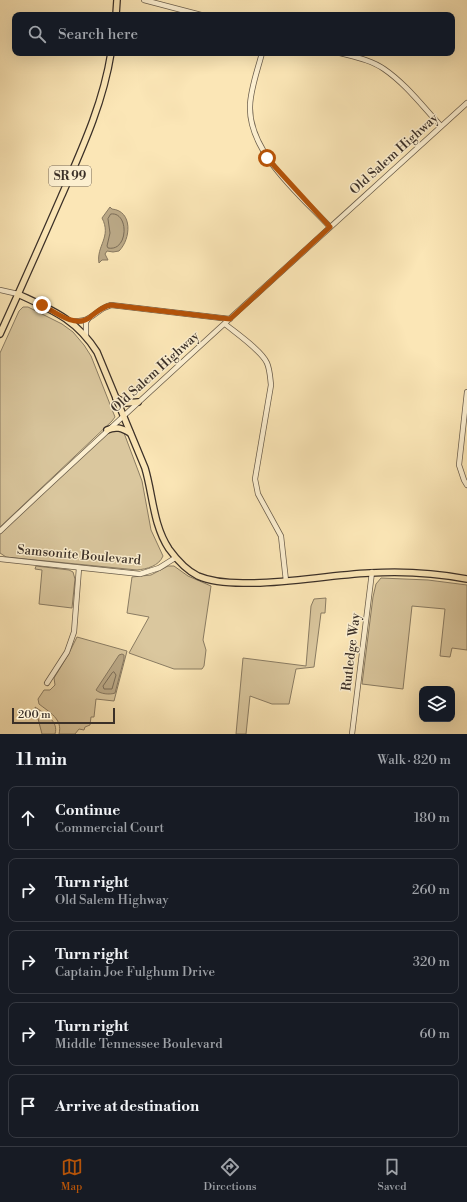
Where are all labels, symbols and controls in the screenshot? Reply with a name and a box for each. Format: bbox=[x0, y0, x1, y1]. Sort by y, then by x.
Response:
search box bbox=[12, 12, 455, 56]
icon: search bbox=[26, 23, 48, 45]
text: Search here bbox=[58, 25, 138, 44]
street label: Old Salem Highway bbox=[346, 110, 442, 198]
route start bbox=[258, 149, 276, 167]
road number: SR 99 bbox=[49, 166, 91, 186]
route end bbox=[33, 296, 51, 314]
street label: Old Salem Highway bbox=[107, 328, 203, 416]
street label: Samsonite Boulevard bbox=[16, 542, 142, 568]
street label: Rutledge Way bbox=[338, 611, 364, 692]
map controls bbox=[419, 686, 455, 722]
button: layers bbox=[419, 686, 455, 722]
scale bar bbox=[12, 706, 115, 725]
text: 200 m bbox=[18, 708, 51, 722]
text: 11 min bbox=[16, 749, 67, 771]
text: Walk · 820 m bbox=[377, 752, 451, 768]
text: Continue bbox=[55, 801, 120, 820]
icon: ahead bbox=[17, 807, 39, 829]
text: 180 m bbox=[414, 810, 450, 826]
text: Commercial Court bbox=[55, 820, 164, 836]
text: Turn right bbox=[55, 873, 129, 892]
icon: right bbox=[17, 879, 39, 901]
text: 260 m bbox=[412, 882, 450, 898]
text: Old Salem Highway bbox=[55, 892, 169, 908]
text: Turn right bbox=[55, 945, 129, 964]
icon: right bbox=[17, 951, 39, 973]
text: 320 m bbox=[413, 954, 450, 970]
text: Captain Joe Fulghum Drive bbox=[55, 964, 215, 980]
text: Turn right bbox=[55, 1017, 129, 1036]
icon: right bbox=[17, 1023, 39, 1045]
text: 60 m bbox=[419, 1026, 450, 1042]
text: Middle Tennessee Boulevard bbox=[55, 1036, 223, 1052]
icon: arrive bbox=[17, 1095, 39, 1117]
text: Arrive at destination bbox=[55, 1097, 199, 1116]
tab: Map bbox=[61, 1156, 83, 1194]
tab: Directions bbox=[204, 1156, 257, 1194]
tab: Saved bbox=[378, 1156, 406, 1194]

